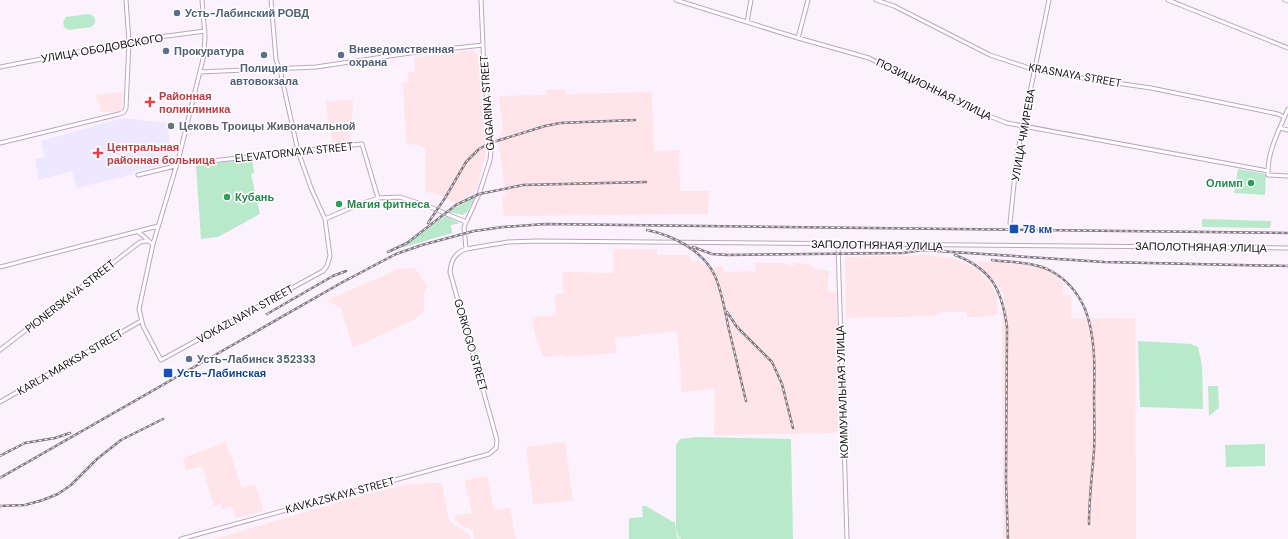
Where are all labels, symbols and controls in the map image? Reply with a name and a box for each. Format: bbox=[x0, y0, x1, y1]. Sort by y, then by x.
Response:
place label: Усть-Лабинский РОВД bbox=[185, 6, 309, 20]
marker: Усть-Лабинский РОВД bbox=[172, 8, 182, 18]
street label: УЛИЦА ОБОДОВСКОГО bbox=[40, 30, 165, 66]
place label: Вневедомственная охрана bbox=[349, 42, 454, 69]
place label: Прокуратура bbox=[174, 44, 245, 58]
marker: Прокуратура bbox=[161, 46, 171, 56]
marker: Полиция автовокзала bbox=[259, 50, 269, 60]
marker: Вневедомственная охрана bbox=[336, 50, 346, 60]
street label: GAGARINA STREET bbox=[477, 55, 497, 151]
street label: ПОЗИЦИОННАЯ УЛИЦА bbox=[874, 55, 995, 123]
street label: KRASNAYA STREET bbox=[1027, 60, 1123, 90]
place label: Полиция автовокзала bbox=[230, 61, 299, 88]
street label: УЛИЦА ЧМИРЕВА bbox=[1008, 87, 1038, 182]
place label: Районная поликлиника bbox=[159, 89, 231, 116]
marker: Районная поликлиника bbox=[144, 96, 156, 108]
place label: Цековь Троицы Живоначальной bbox=[179, 119, 356, 133]
marker: Цековь Троицы Живоначальной bbox=[166, 121, 176, 131]
street label: ELEVATORNAYA STREET bbox=[234, 139, 354, 165]
place label: Центральная районная больница bbox=[107, 140, 216, 167]
marker: Центральная районная больница bbox=[92, 147, 104, 159]
place label: Олимп bbox=[1206, 176, 1243, 190]
marker: Олимп bbox=[1246, 178, 1256, 188]
place label: Кубань bbox=[235, 190, 274, 204]
marker: Кубань bbox=[222, 192, 232, 202]
place label: Магия фитнеса bbox=[347, 197, 430, 211]
marker: Магия фитнеса bbox=[334, 199, 344, 209]
place label: 78 км bbox=[1023, 222, 1052, 236]
marker: 78 км bbox=[1008, 223, 1020, 235]
street label: ЗАПОЛОТНЯНАЯ УЛИЦА bbox=[811, 237, 944, 253]
street label: ЗАПОЛОТНЯНАЯ УЛИЦА bbox=[1135, 239, 1268, 255]
street label: PIONERSKAYA STREET bbox=[22, 256, 118, 336]
street label: VOKAZLNAYA STREET bbox=[194, 282, 296, 346]
street label: GORKOGO STREET bbox=[451, 297, 491, 393]
street label: КОММУНАЛЬНАЯ УЛИЦА bbox=[833, 324, 851, 459]
street label: KARLA MARKSA STREET bbox=[15, 326, 125, 398]
place label: Усть-Лабинск 352333 bbox=[197, 352, 316, 366]
marker: Усть-Лабинск 352333 bbox=[184, 354, 194, 364]
place label: Усть-Лабинская bbox=[177, 366, 266, 380]
marker: Усть-Лабинская bbox=[162, 367, 174, 379]
street label: KAVKAZSKAYA STREET bbox=[284, 474, 396, 516]

